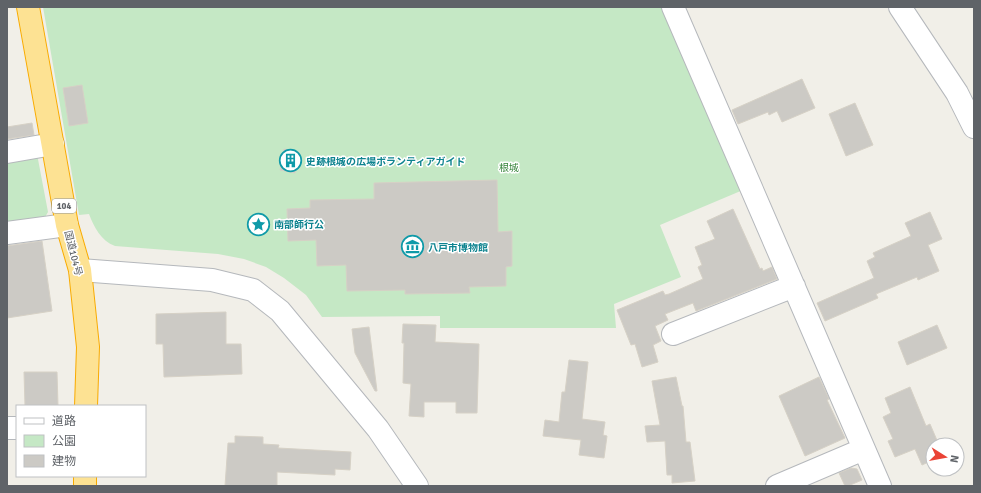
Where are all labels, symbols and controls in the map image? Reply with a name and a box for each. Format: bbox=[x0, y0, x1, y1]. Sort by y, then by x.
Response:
building icon: 史跡根城の広場ボランティアガイド bbox=[277, 148, 303, 174]
place label: 史跡根城の広場ボランティアガイド bbox=[306, 156, 465, 168]
park label: 根城 bbox=[499, 162, 519, 174]
road number: 104 bbox=[52, 199, 76, 213]
place icon: 南部師行公 bbox=[246, 211, 272, 237]
place label: 南部師行公 bbox=[274, 219, 324, 231]
street label: 国道104号 bbox=[62, 229, 84, 277]
museum icon: 八戸市博物館 bbox=[400, 234, 426, 260]
place label: 八戸市博物館 bbox=[428, 242, 488, 254]
legend bbox=[16, 405, 146, 477]
text: 道路 bbox=[52, 414, 76, 429]
text: 公園 bbox=[52, 434, 76, 449]
north arrow bbox=[925, 437, 965, 477]
text: 建物 bbox=[52, 454, 76, 469]
text: N bbox=[947, 454, 961, 464]

